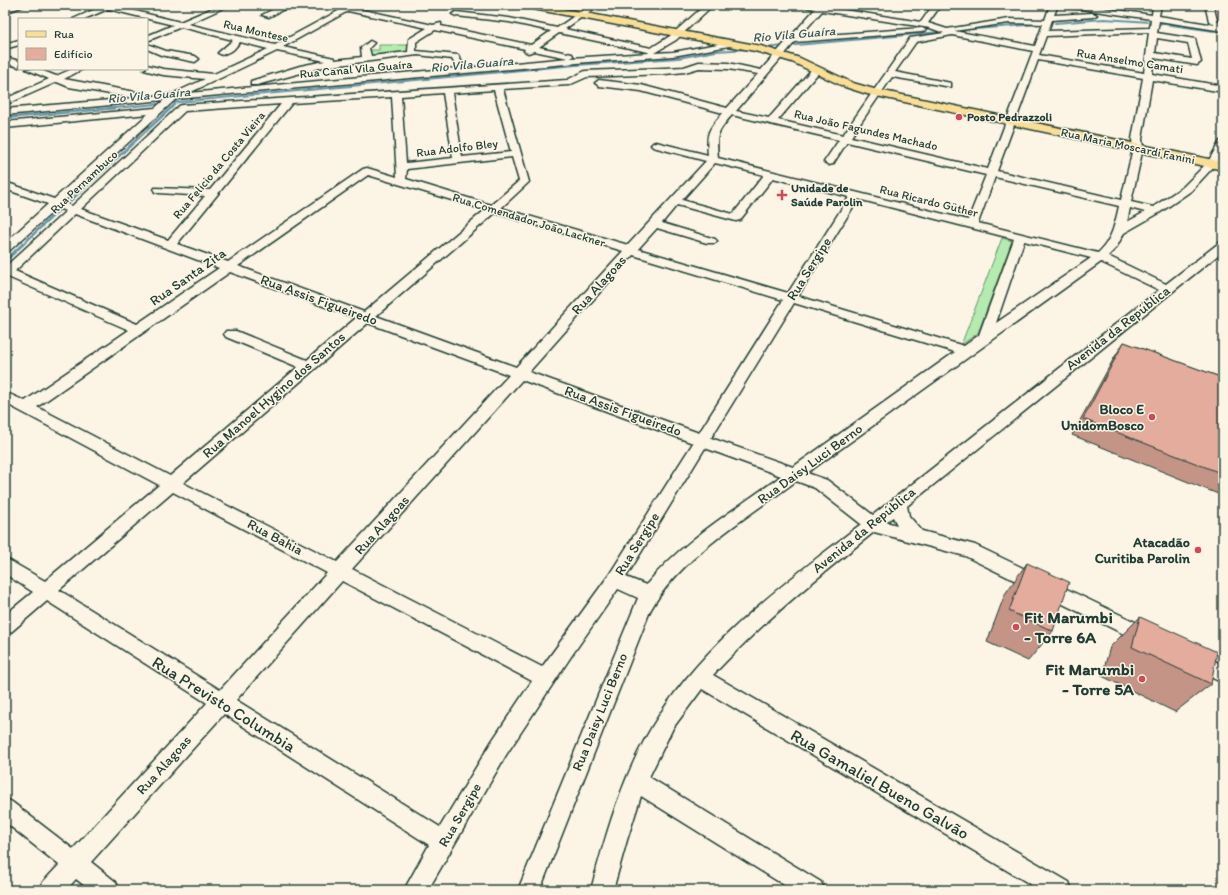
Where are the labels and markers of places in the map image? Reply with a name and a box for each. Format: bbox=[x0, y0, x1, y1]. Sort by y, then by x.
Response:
place label: Posto Pedrazzoli bbox=[967, 110, 1052, 124]
marker: Posto Pedrazzoli bbox=[954, 112, 964, 122]
place label: Unidade de Saúde Parolin bbox=[791, 181, 863, 209]
marker: Unidade de Saúde Parolin bbox=[776, 189, 788, 201]
place label: Bloco E UnidomBosco bbox=[1061, 401, 1144, 434]
marker: Bloco E UnidomBosco bbox=[1147, 412, 1157, 422]
place label: Atacadão Curitiba Parolin bbox=[1095, 534, 1190, 567]
marker: Atacadão Curitiba Parolin bbox=[1193, 545, 1203, 555]
place label: Fit Marumbi - Torre 6A bbox=[1024, 607, 1113, 647]
marker: Fit Marumbi - Torre 6A bbox=[1011, 622, 1021, 632]
place label: Fit Marumbi - Torre 5A bbox=[1045, 659, 1134, 699]
marker: Fit Marumbi - Torre 5A bbox=[1137, 674, 1147, 684]

